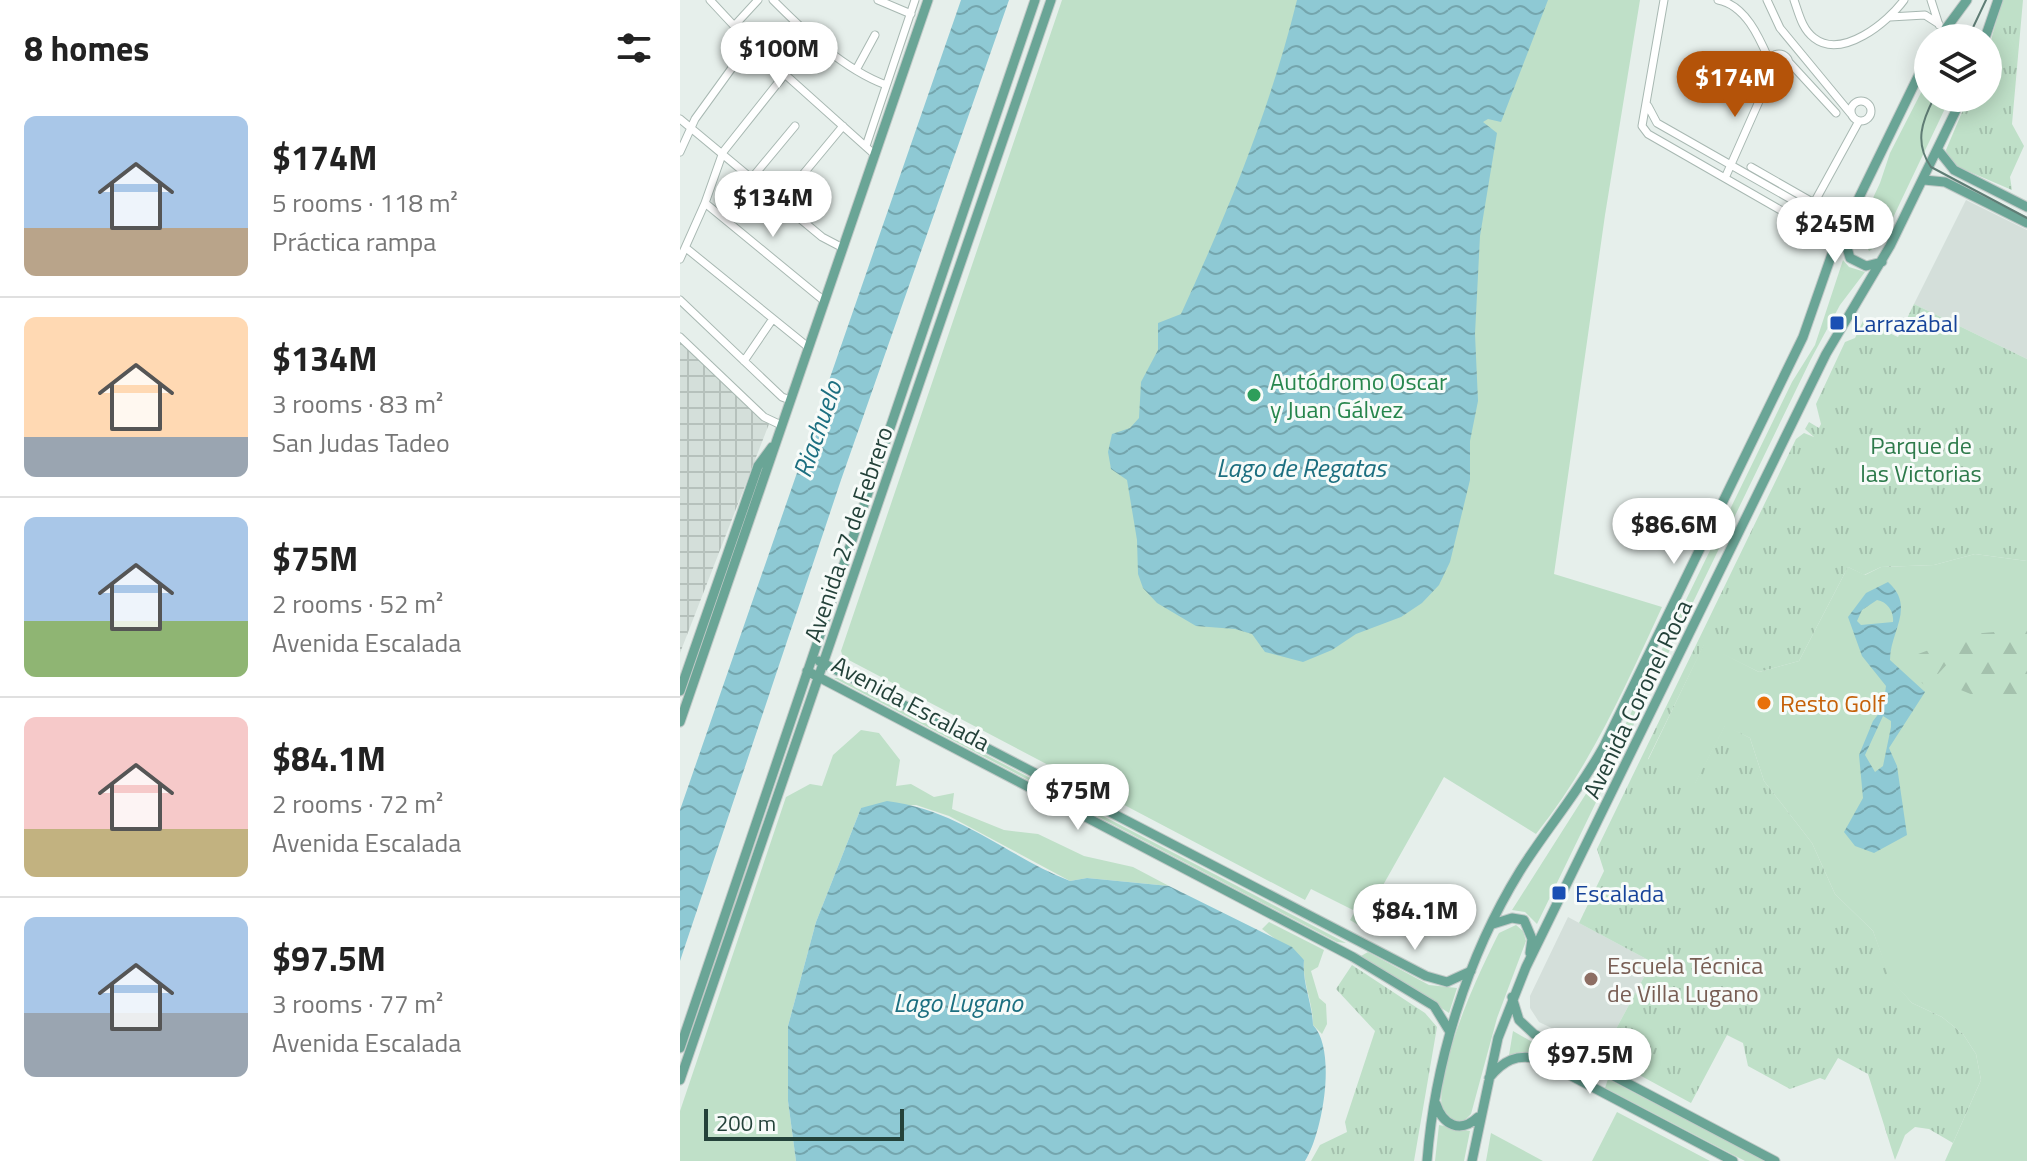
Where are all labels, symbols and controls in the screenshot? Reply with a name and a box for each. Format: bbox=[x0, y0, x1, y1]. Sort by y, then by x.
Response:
text: 8 homes bbox=[24, 22, 149, 74]
pin: $100M bbox=[723, 22, 835, 90]
map controls bbox=[1914, 24, 2002, 112]
button: layers bbox=[1914, 24, 2002, 112]
icon: filters bbox=[612, 26, 656, 70]
text: $100M bbox=[739, 28, 819, 67]
pin: $174M bbox=[1679, 51, 1791, 119]
text: $174M bbox=[1695, 57, 1775, 96]
text: $174M bbox=[272, 131, 377, 183]
icon: home bbox=[88, 148, 184, 244]
pin: $134M bbox=[717, 171, 829, 239]
text: $134M bbox=[733, 177, 813, 216]
text: 5 rooms · 118 m² bbox=[272, 183, 458, 222]
pin: $245M bbox=[1779, 197, 1891, 265]
text: $245M bbox=[1795, 203, 1875, 242]
text: Práctica rampa bbox=[272, 222, 436, 261]
place label: Larrazábal bbox=[1853, 305, 1958, 341]
marker: Larrazábal bbox=[1828, 314, 1846, 332]
text: $134M bbox=[272, 332, 377, 384]
icon: home bbox=[88, 349, 184, 445]
place label: Autódromo Oscar y Juan Gálvez bbox=[1270, 363, 1447, 427]
water label: Riachuelo bbox=[782, 374, 852, 483]
text: 3 rooms · 83 m² bbox=[272, 384, 443, 423]
marker: Autódromo Oscar y Juan Gálvez bbox=[1245, 386, 1263, 404]
street label: Avenida 27 de Febrero bbox=[794, 421, 902, 647]
text: San Judas Tadeo bbox=[272, 423, 450, 462]
park label: Parque de las Victorias bbox=[1860, 427, 1982, 491]
water label: Lago de Regatas bbox=[1216, 448, 1388, 487]
pin: $86.6M bbox=[1609, 498, 1739, 566]
text: $86.6M bbox=[1630, 504, 1718, 543]
text: $75M bbox=[272, 532, 358, 584]
icon: home bbox=[88, 549, 184, 645]
text: 2 rooms · 52 m² bbox=[272, 584, 443, 623]
street label: Avenida Coronel Roca bbox=[1573, 593, 1701, 805]
text: Avenida Escalada bbox=[272, 623, 461, 662]
street label: Avenida Escalada bbox=[825, 646, 997, 760]
place label: Resto Golf bbox=[1780, 685, 1885, 721]
marker: Resto Golf bbox=[1755, 694, 1773, 712]
text: $84.1M bbox=[272, 732, 386, 784]
icon: home bbox=[88, 749, 184, 845]
pin: $75M bbox=[1031, 764, 1125, 832]
text: $75M bbox=[1045, 770, 1111, 809]
text: 2 rooms · 72 m² bbox=[272, 784, 443, 823]
text: Avenida Escalada bbox=[272, 823, 461, 862]
place label: Escalada bbox=[1575, 875, 1664, 911]
pin: $84.1M bbox=[1350, 884, 1480, 952]
marker: Escalada bbox=[1550, 884, 1568, 902]
text: $84.1M bbox=[1371, 890, 1459, 929]
text: $97.5M bbox=[272, 932, 386, 984]
place label: Escuela Técnica de Villa Lugano bbox=[1607, 947, 1763, 1011]
icon: home bbox=[88, 949, 184, 1045]
marker: Escuela Técnica de Villa Lugano bbox=[1582, 970, 1600, 988]
water label: Lago Lugano bbox=[893, 983, 1024, 1022]
text: 3 rooms · 77 m² bbox=[272, 984, 443, 1023]
text: Avenida Escalada bbox=[272, 1023, 461, 1062]
pin: $97.5M bbox=[1525, 1028, 1655, 1096]
text: $97.5M bbox=[1546, 1034, 1634, 1073]
scale bar bbox=[704, 1105, 904, 1141]
text: 200 m bbox=[716, 1106, 776, 1140]

